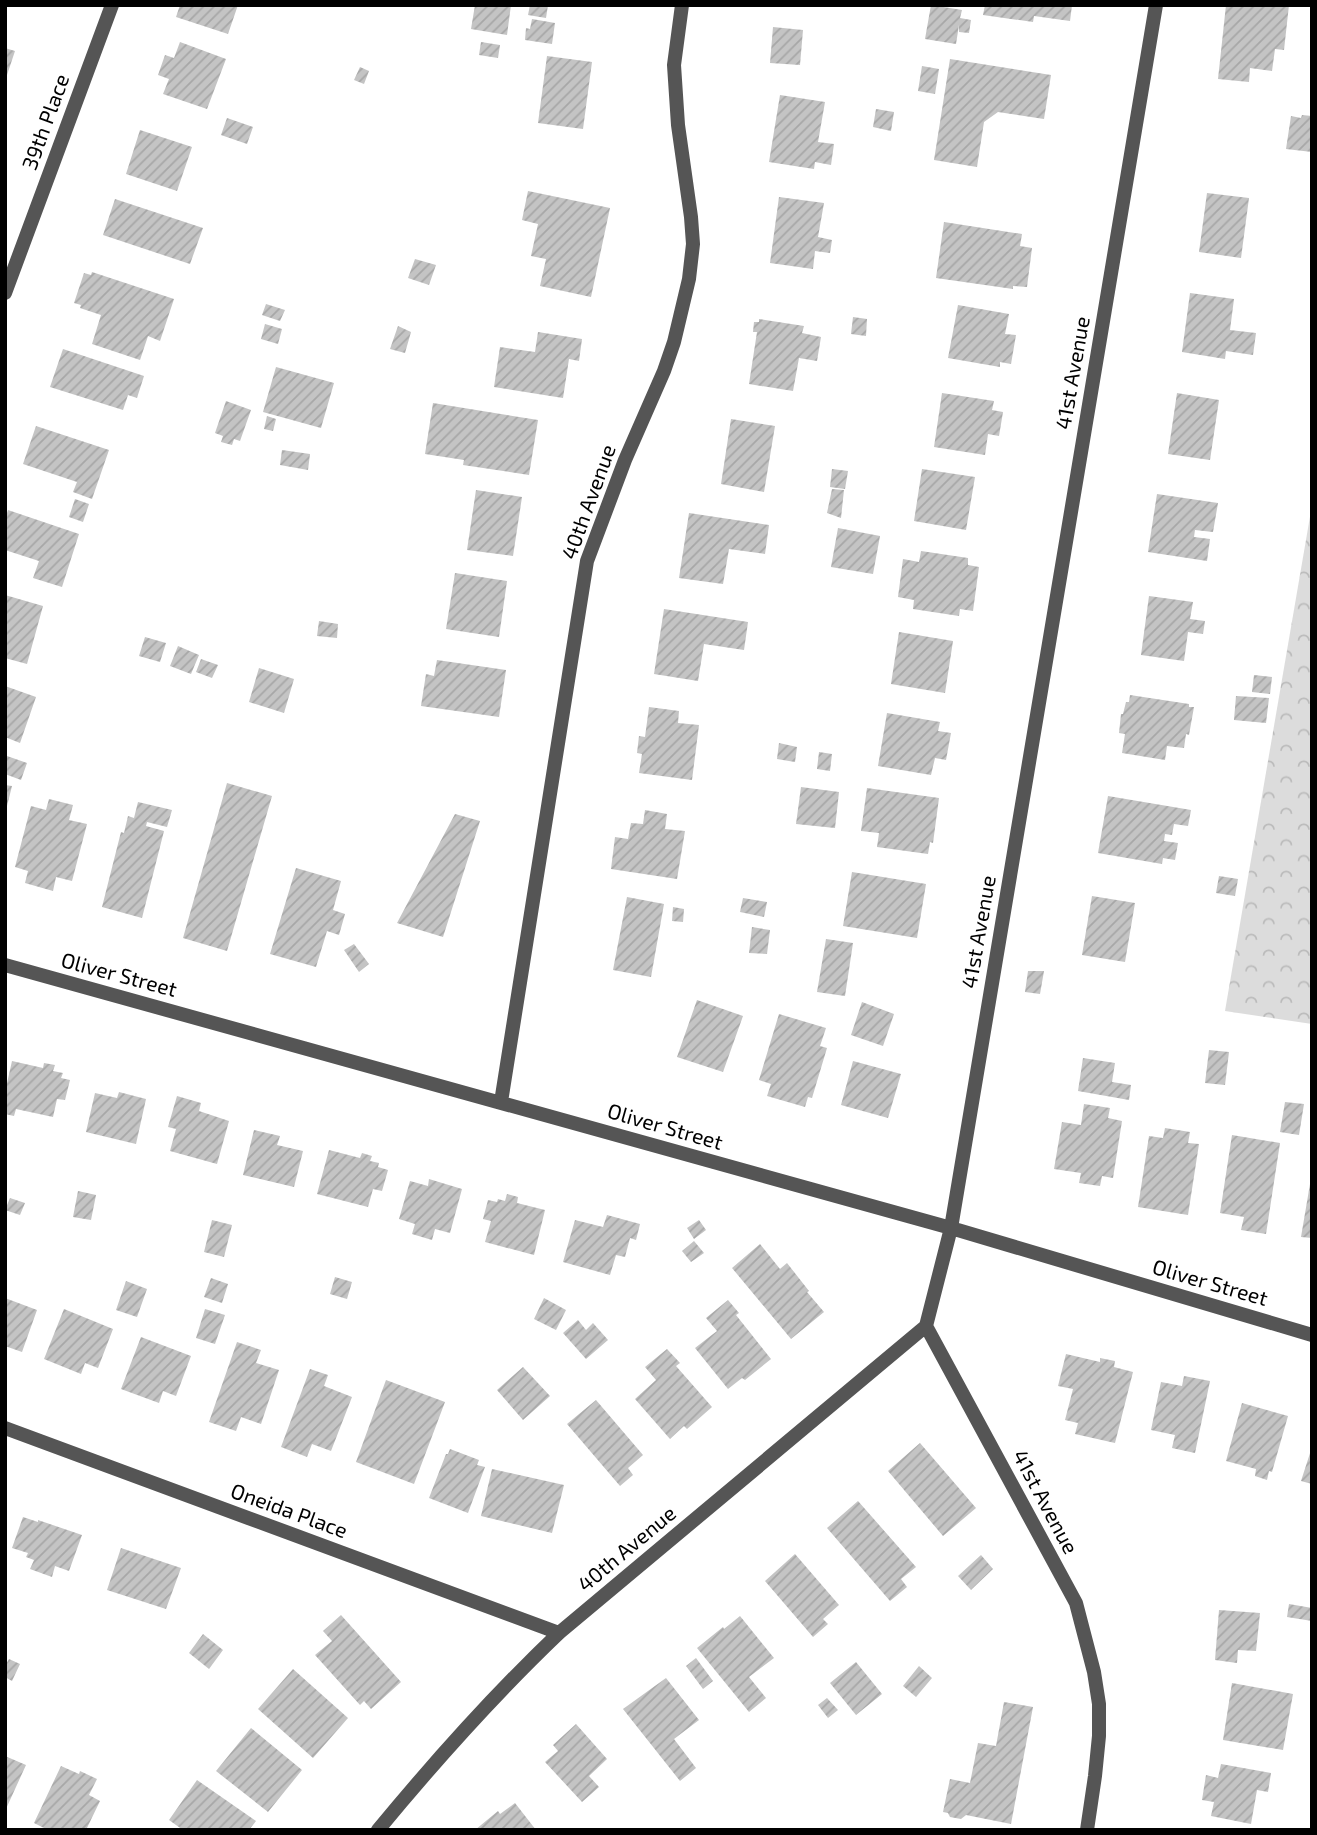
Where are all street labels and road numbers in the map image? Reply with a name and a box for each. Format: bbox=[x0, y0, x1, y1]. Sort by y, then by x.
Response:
street label: 39th Place bbox=[16, 70, 73, 173]
street label: 41st Avenue bbox=[1049, 314, 1094, 431]
street label: 40th Avenue bbox=[555, 441, 620, 562]
street label: 41st Avenue bbox=[955, 873, 1000, 990]
street label: Oliver Street bbox=[59, 946, 180, 1001]
street label: Oliver Street bbox=[605, 1097, 726, 1154]
street label: Oliver Street bbox=[1150, 1253, 1271, 1310]
street label: 41st Avenue bbox=[1008, 1445, 1084, 1558]
street label: Oneida Place bbox=[228, 1477, 351, 1542]
street label: 40th Avenue bbox=[572, 1500, 680, 1596]

